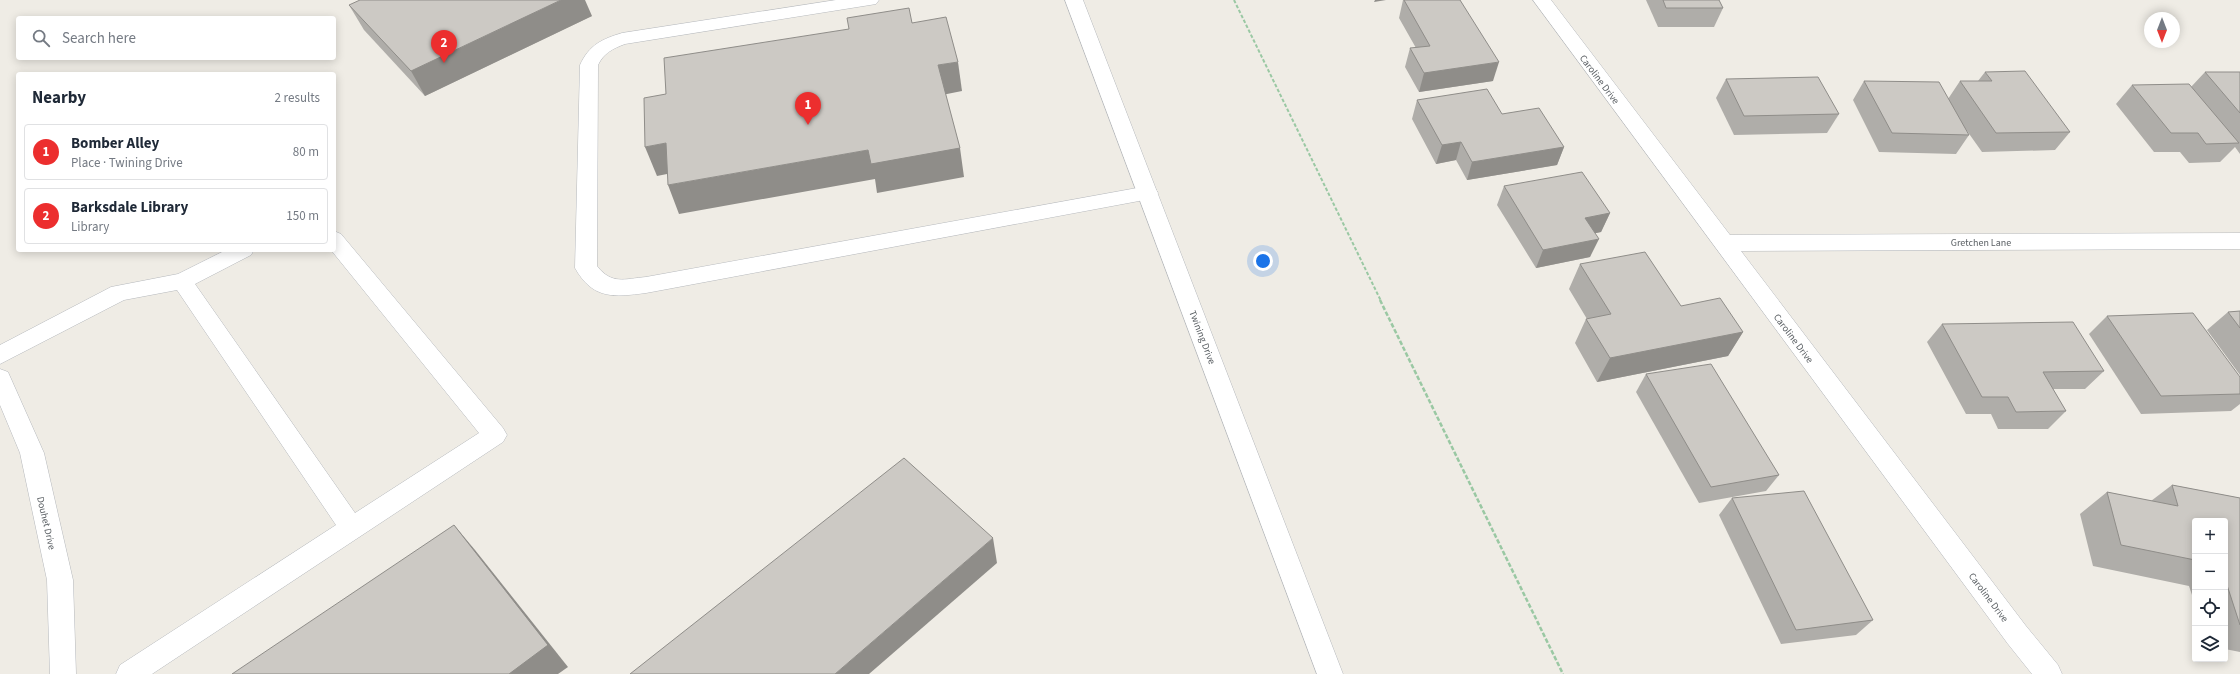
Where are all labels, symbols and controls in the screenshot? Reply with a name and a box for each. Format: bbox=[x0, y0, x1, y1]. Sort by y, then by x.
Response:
north arrow bbox=[2144, 12, 2180, 48]
search box bbox=[16, 16, 336, 60]
icon: search bbox=[30, 27, 52, 49]
text: Search here bbox=[62, 28, 136, 49]
pin: 2 bbox=[431, 30, 457, 63]
street label: Caroline Drive bbox=[1576, 52, 1622, 107]
text: Nearby bbox=[32, 86, 86, 110]
text: 2 results bbox=[275, 89, 320, 107]
pin: 1 bbox=[795, 92, 821, 125]
text: Bomber Alley bbox=[71, 133, 159, 154]
text: 1 bbox=[43, 143, 49, 161]
text: 80 m bbox=[293, 143, 319, 161]
text: Place · Twining Drive bbox=[71, 154, 183, 172]
text: Barksdale Library bbox=[71, 197, 188, 218]
text: 2 bbox=[43, 207, 49, 225]
text: 150 m bbox=[286, 207, 319, 225]
text: Library bbox=[71, 218, 109, 236]
street label: Gretchen Lane bbox=[1951, 236, 2011, 250]
your location bbox=[1253, 251, 1273, 271]
street label: Twining Drive bbox=[1185, 308, 1219, 366]
street label: Caroline Drive bbox=[1770, 311, 1816, 366]
street label: Douhet Drive bbox=[33, 495, 59, 551]
map controls bbox=[2192, 518, 2228, 662]
button: + bbox=[2192, 518, 2228, 554]
button: − bbox=[2192, 554, 2228, 590]
street label: Caroline Drive bbox=[1965, 570, 2011, 625]
button: locate bbox=[2192, 590, 2228, 626]
button: layers bbox=[2192, 626, 2228, 662]

